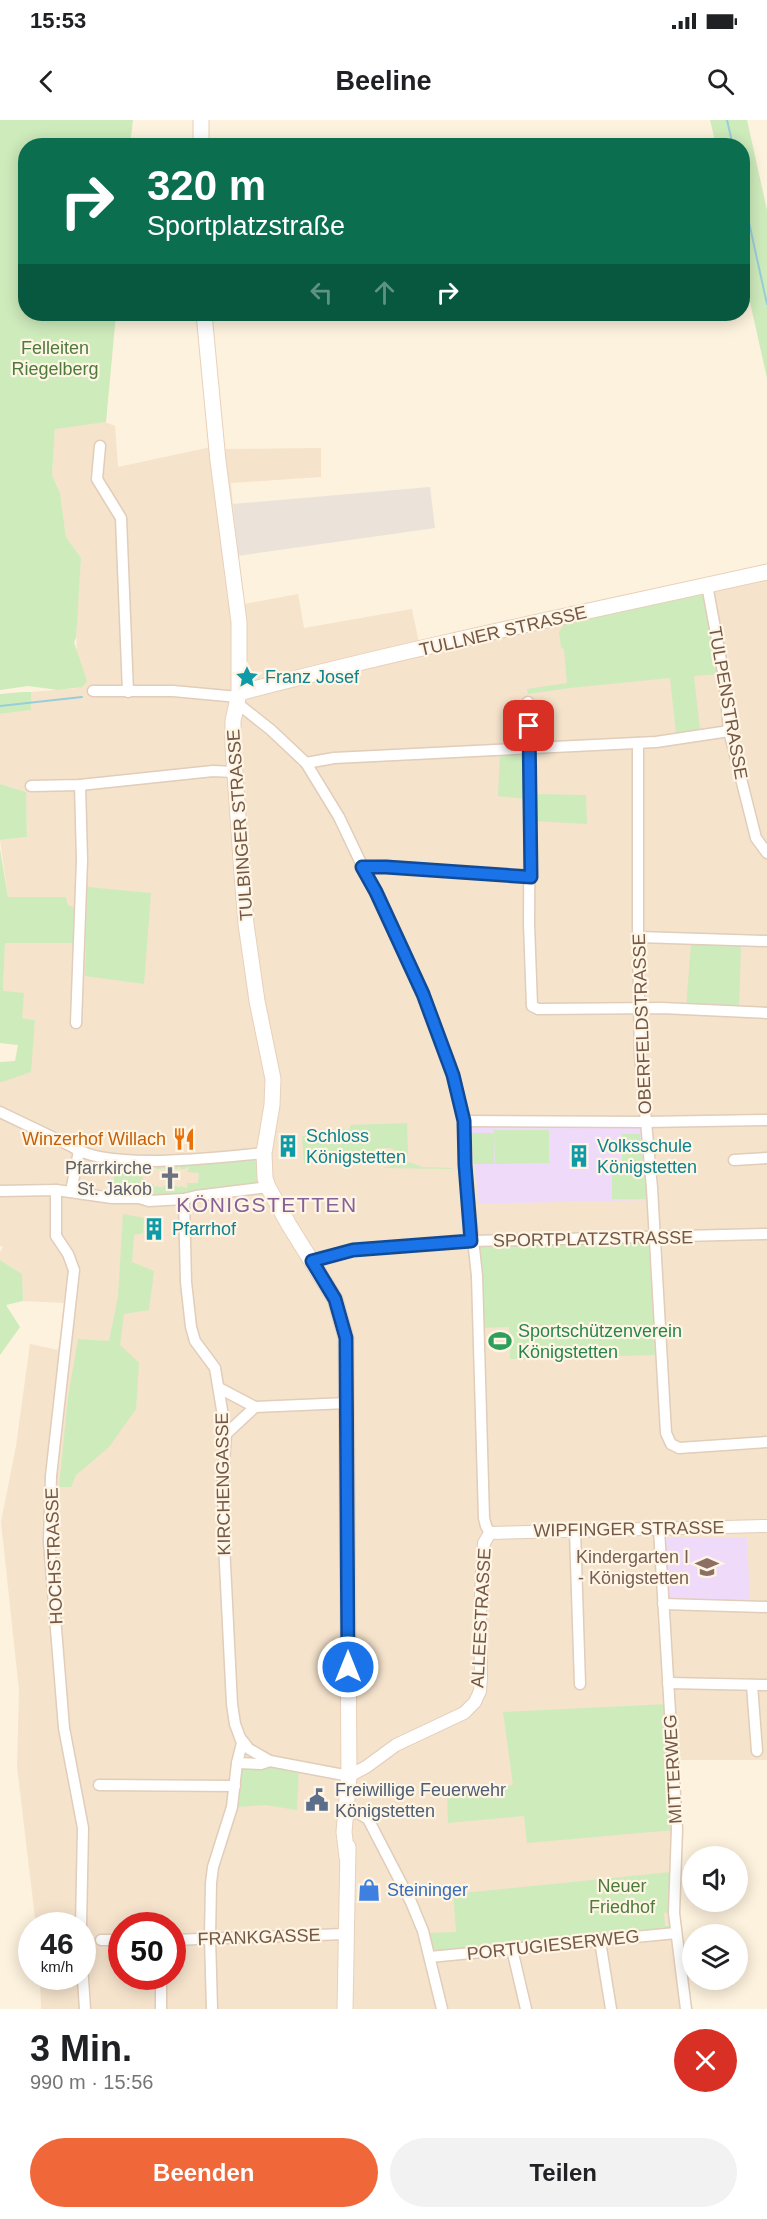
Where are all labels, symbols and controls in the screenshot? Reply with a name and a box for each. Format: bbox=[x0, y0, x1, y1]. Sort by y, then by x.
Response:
text: 15:53 bbox=[30, 8, 86, 33]
icon: back bbox=[30, 65, 63, 98]
icon: search bbox=[704, 65, 737, 98]
text: Beeline bbox=[335, 66, 432, 96]
icon: right bbox=[48, 162, 126, 240]
text: 320 m bbox=[147, 162, 266, 209]
text: Sportplatzstraße bbox=[147, 211, 345, 241]
icon: left bbox=[305, 276, 338, 309]
icon: ahead bbox=[368, 276, 401, 309]
icon: right bbox=[431, 276, 464, 309]
park label: Felleiten Riegelberg bbox=[11, 338, 99, 379]
street label: TULLNER STRASSE bbox=[417, 602, 589, 660]
street label: TULPENSTRASSE bbox=[705, 625, 751, 781]
place icon: Franz Josef bbox=[234, 664, 260, 690]
place label: Franz Josef bbox=[265, 667, 360, 687]
pin bbox=[503, 700, 554, 751]
icon: arrive bbox=[512, 709, 545, 742]
street label: TULBINGER STRASSE bbox=[223, 729, 257, 921]
street label: OBERFELDSTRASSE bbox=[629, 933, 655, 1115]
restaurant icon: Winzerhof Willach bbox=[171, 1126, 197, 1152]
place label: Schloss Königstetten bbox=[306, 1126, 406, 1167]
place label: Winzerhof Willach bbox=[22, 1129, 166, 1149]
building icon: Schloss Königstetten bbox=[275, 1133, 301, 1159]
place label: Volksschule Königstetten bbox=[597, 1136, 697, 1177]
building icon: Volksschule Königstetten bbox=[566, 1143, 592, 1169]
place label: Pfarrkirche St. Jakob bbox=[65, 1158, 152, 1199]
church icon: Pfarrkirche St. Jakob bbox=[157, 1165, 183, 1191]
district label: KÖNIGSTETTEN bbox=[176, 1193, 358, 1216]
building icon: Pfarrhof bbox=[141, 1216, 167, 1242]
place label: Pfarrhof bbox=[172, 1219, 237, 1239]
street label: SPORTPLATZSTRASSE bbox=[493, 1227, 693, 1251]
place label: Sportschützenverein Königstetten bbox=[518, 1321, 682, 1362]
sports icon: Sportschützenverein Königstetten bbox=[487, 1328, 513, 1354]
street label: KIRCHENGASSE bbox=[212, 1412, 234, 1556]
street label: HOCHSTRASSE bbox=[42, 1487, 66, 1625]
street label: WIPFINGER STRASSE bbox=[533, 1517, 725, 1541]
place label: Kindergarten I - Königstetten bbox=[576, 1547, 689, 1588]
street label: ALLEESTRASSE bbox=[467, 1548, 495, 1688]
school or university icon: Kindergarten I - Königstetten bbox=[694, 1554, 720, 1580]
position arrow bbox=[316, 1635, 380, 1699]
street label: MITTERWEG bbox=[660, 1714, 686, 1824]
place label: Freiwillige Feuerwehr Königstetten bbox=[335, 1780, 506, 1821]
public building icon: Freiwillige Feuerwehr Königstetten bbox=[304, 1787, 330, 1813]
map controls bbox=[682, 1846, 748, 1990]
button: sound bbox=[682, 1846, 748, 1912]
park label: Neuer Friedhof bbox=[589, 1876, 656, 1917]
shop icon: Steininger bbox=[356, 1877, 382, 1903]
place label: Steininger bbox=[387, 1880, 468, 1900]
speed limit sign: 50 bbox=[108, 1912, 186, 1990]
button: layers bbox=[682, 1924, 748, 1990]
street label: FRANKGASSE bbox=[197, 1925, 321, 1949]
street label: PORTUGIESERWEG bbox=[466, 1926, 640, 1964]
text: 46 bbox=[40, 1927, 74, 1960]
text: km/h bbox=[41, 1958, 73, 1975]
text: 3 Min. bbox=[30, 2028, 132, 2069]
button: close bbox=[674, 2029, 737, 2092]
text: 990 m · 15:56 bbox=[30, 2071, 153, 2093]
button: Beenden bbox=[30, 2138, 378, 2207]
button: Teilen bbox=[390, 2138, 737, 2207]

